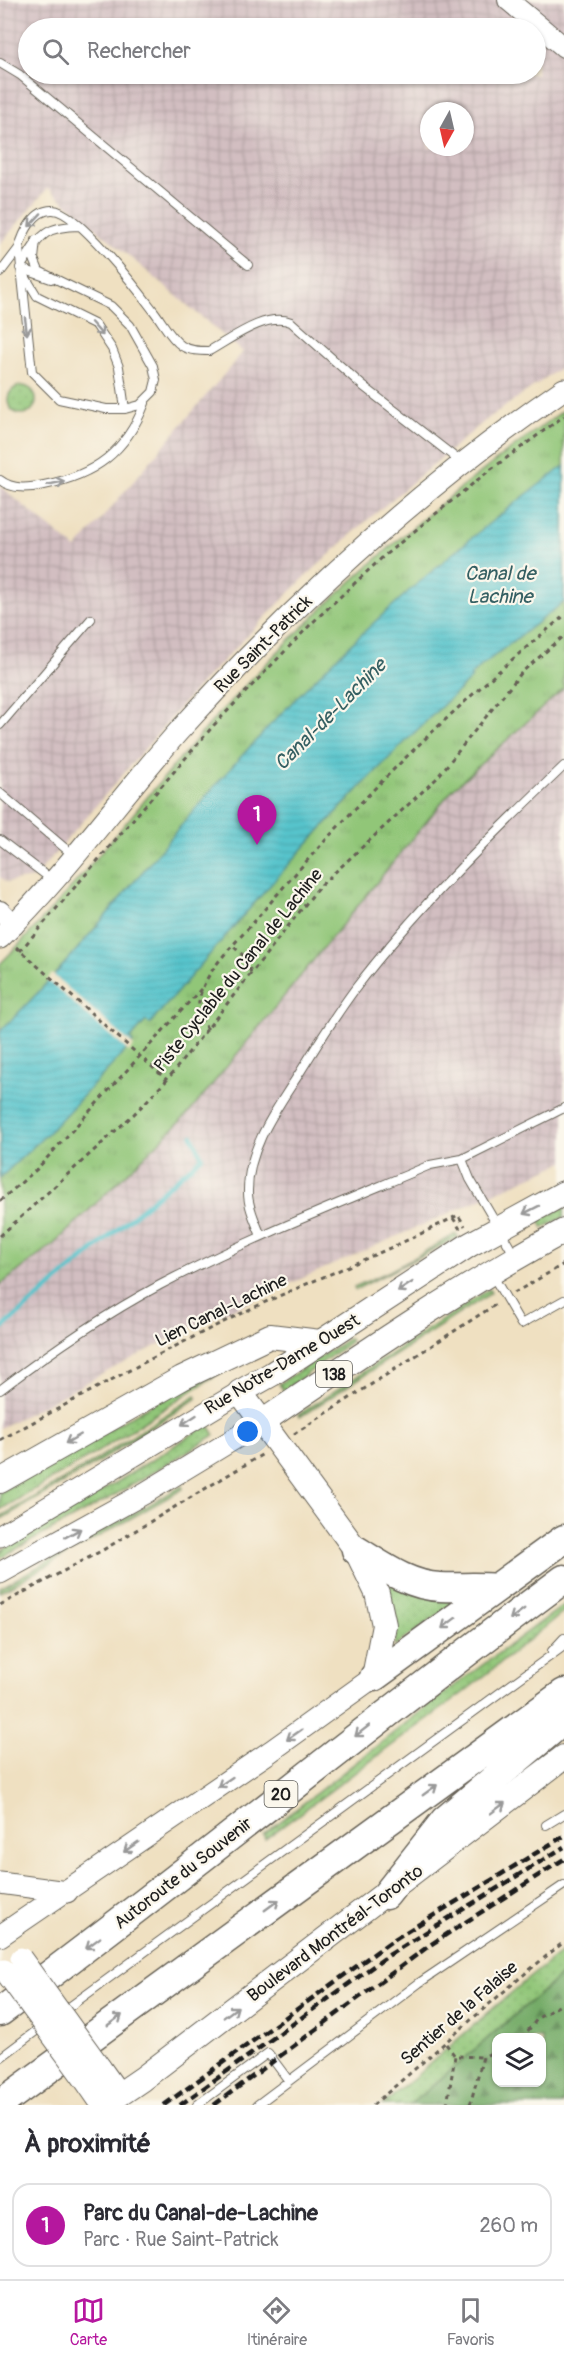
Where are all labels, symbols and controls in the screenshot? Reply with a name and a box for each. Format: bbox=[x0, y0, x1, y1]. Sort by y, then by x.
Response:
search box bbox=[18, 18, 546, 84]
icon: search bbox=[39, 35, 72, 68]
text: Rechercher bbox=[87, 37, 191, 65]
north arrow bbox=[420, 102, 474, 156]
one-way arrow bbox=[28, 213, 42, 228]
one-way arrow bbox=[21, 316, 32, 336]
one-way arrow bbox=[90, 321, 104, 336]
one-way arrow bbox=[46, 477, 65, 488]
water label: Canal de Lachine bbox=[465, 561, 537, 609]
street label: Rue Saint-Patrick bbox=[210, 590, 318, 698]
water label: Canal-de-Lachine bbox=[269, 652, 393, 776]
pin: 1 bbox=[238, 796, 276, 845]
street label: Piste Cyclable du Canal de Lachine bbox=[149, 864, 328, 1077]
one-way arrow bbox=[523, 1205, 541, 1216]
street label: Lien Canal-Lachine bbox=[152, 1269, 291, 1352]
one-way arrow bbox=[397, 1281, 414, 1293]
street label: Rue Notre-Dame Ouest bbox=[200, 1309, 365, 1420]
road number: 138 bbox=[316, 1361, 352, 1387]
one-way arrow bbox=[181, 1415, 198, 1427]
your location bbox=[233, 1417, 262, 1446]
one-way arrow bbox=[65, 1433, 82, 1445]
one-way arrow bbox=[64, 1527, 82, 1538]
one-way arrow bbox=[509, 1607, 525, 1620]
one-way arrow bbox=[441, 1616, 457, 1629]
one-way arrow bbox=[354, 1725, 370, 1738]
one-way arrow bbox=[286, 1729, 303, 1741]
one-way arrow bbox=[218, 1776, 234, 1788]
road number: 20 bbox=[264, 1781, 298, 1807]
one-way arrow bbox=[421, 1784, 437, 1796]
one-way arrow bbox=[490, 1801, 506, 1814]
street label: Autoroute du Souvenir bbox=[110, 1812, 257, 1935]
one-way arrow bbox=[123, 1841, 140, 1853]
street label: Boulevard Montréal-Toronto bbox=[243, 1859, 428, 2007]
one-way arrow bbox=[264, 1899, 280, 1911]
one-way arrow bbox=[85, 1936, 101, 1949]
street label: Sentier de la Falaise bbox=[396, 1956, 523, 2071]
one-way arrow bbox=[223, 2005, 239, 2018]
one-way arrow bbox=[106, 2014, 122, 2026]
map controls bbox=[492, 2033, 546, 2087]
button: layers bbox=[492, 2033, 546, 2087]
text: À proximité bbox=[24, 2128, 151, 2160]
text: Parc du Canal-de-Lachine bbox=[83, 2199, 318, 2227]
text: 1 bbox=[42, 2213, 49, 2238]
text: 260 m bbox=[479, 2213, 538, 2238]
text: Parc · Rue Saint-Patrick bbox=[83, 2227, 279, 2252]
tab: Carte bbox=[70, 2294, 107, 2350]
tab: Itinéraire bbox=[247, 2294, 307, 2350]
tab: Favoris bbox=[447, 2294, 494, 2350]

